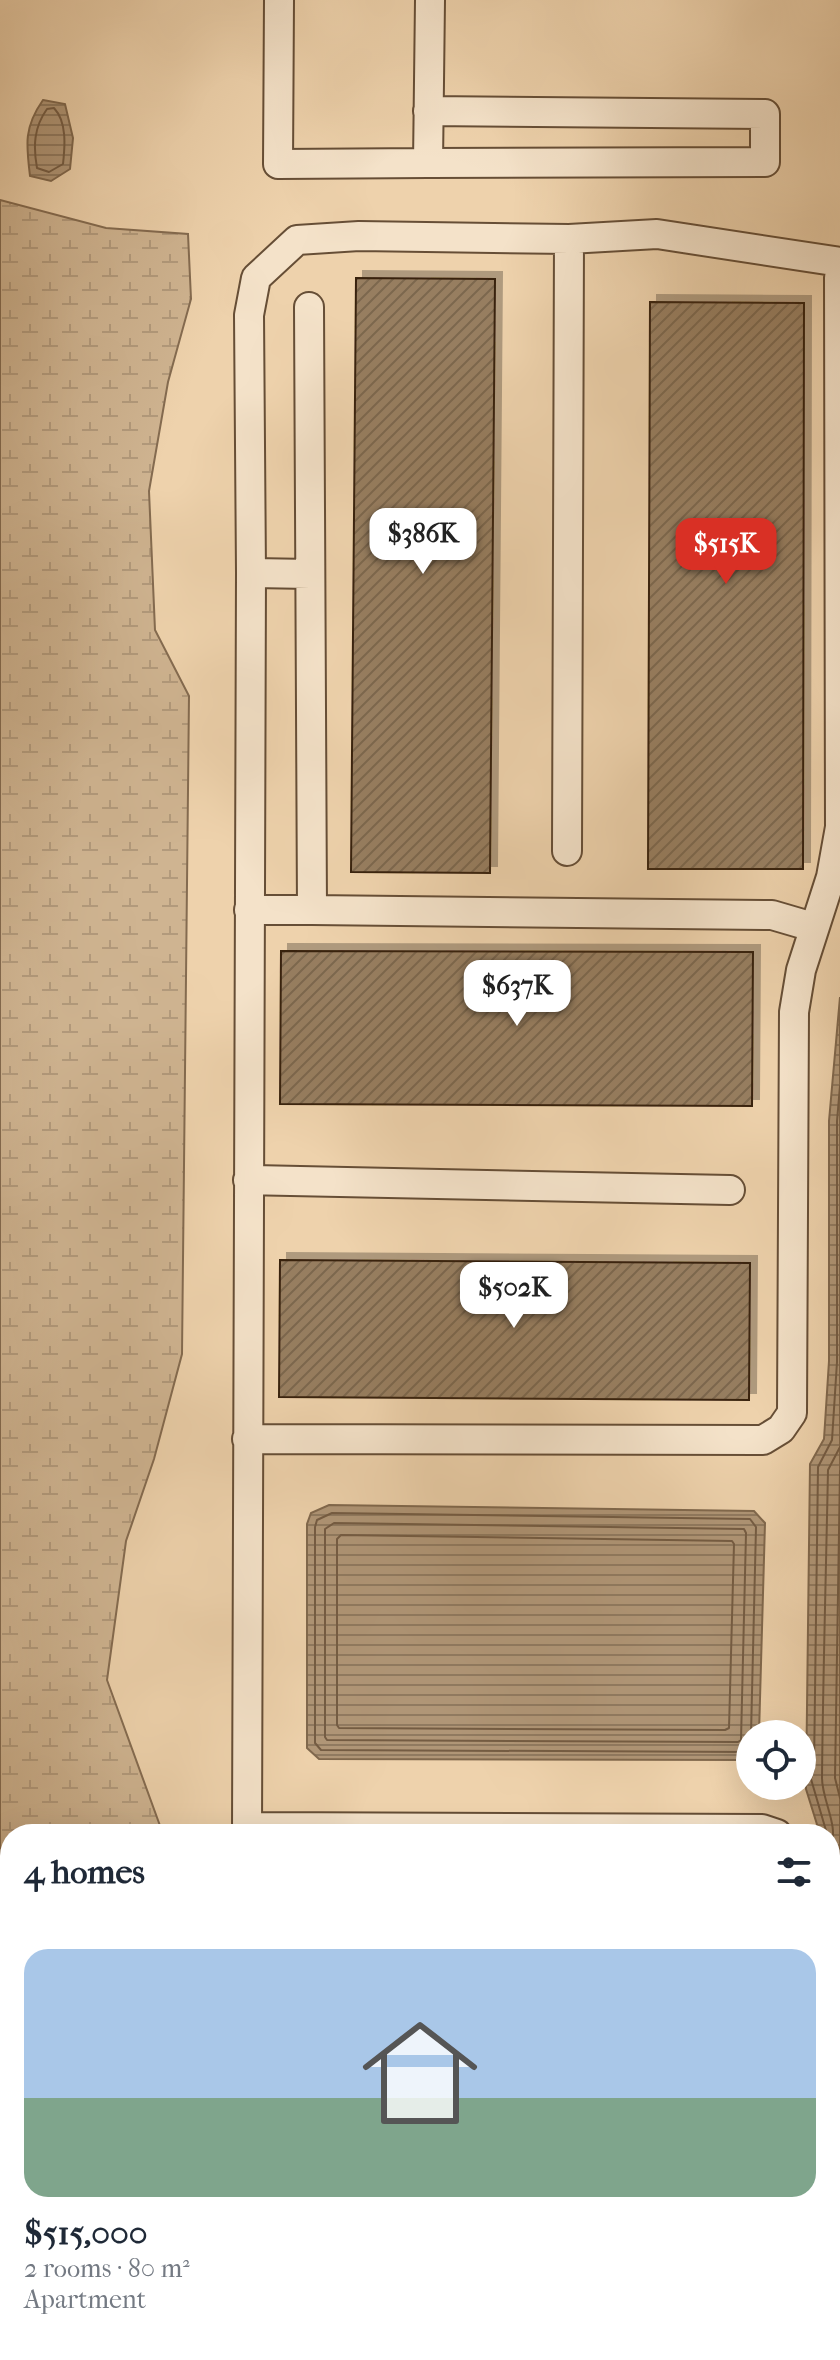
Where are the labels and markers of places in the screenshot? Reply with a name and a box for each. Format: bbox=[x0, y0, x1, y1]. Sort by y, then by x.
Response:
pin: $386K bbox=[367, 508, 479, 576]
pin: $515K bbox=[670, 518, 782, 586]
pin: $637K bbox=[461, 960, 573, 1028]
pin: $502K bbox=[458, 1262, 570, 1330]

